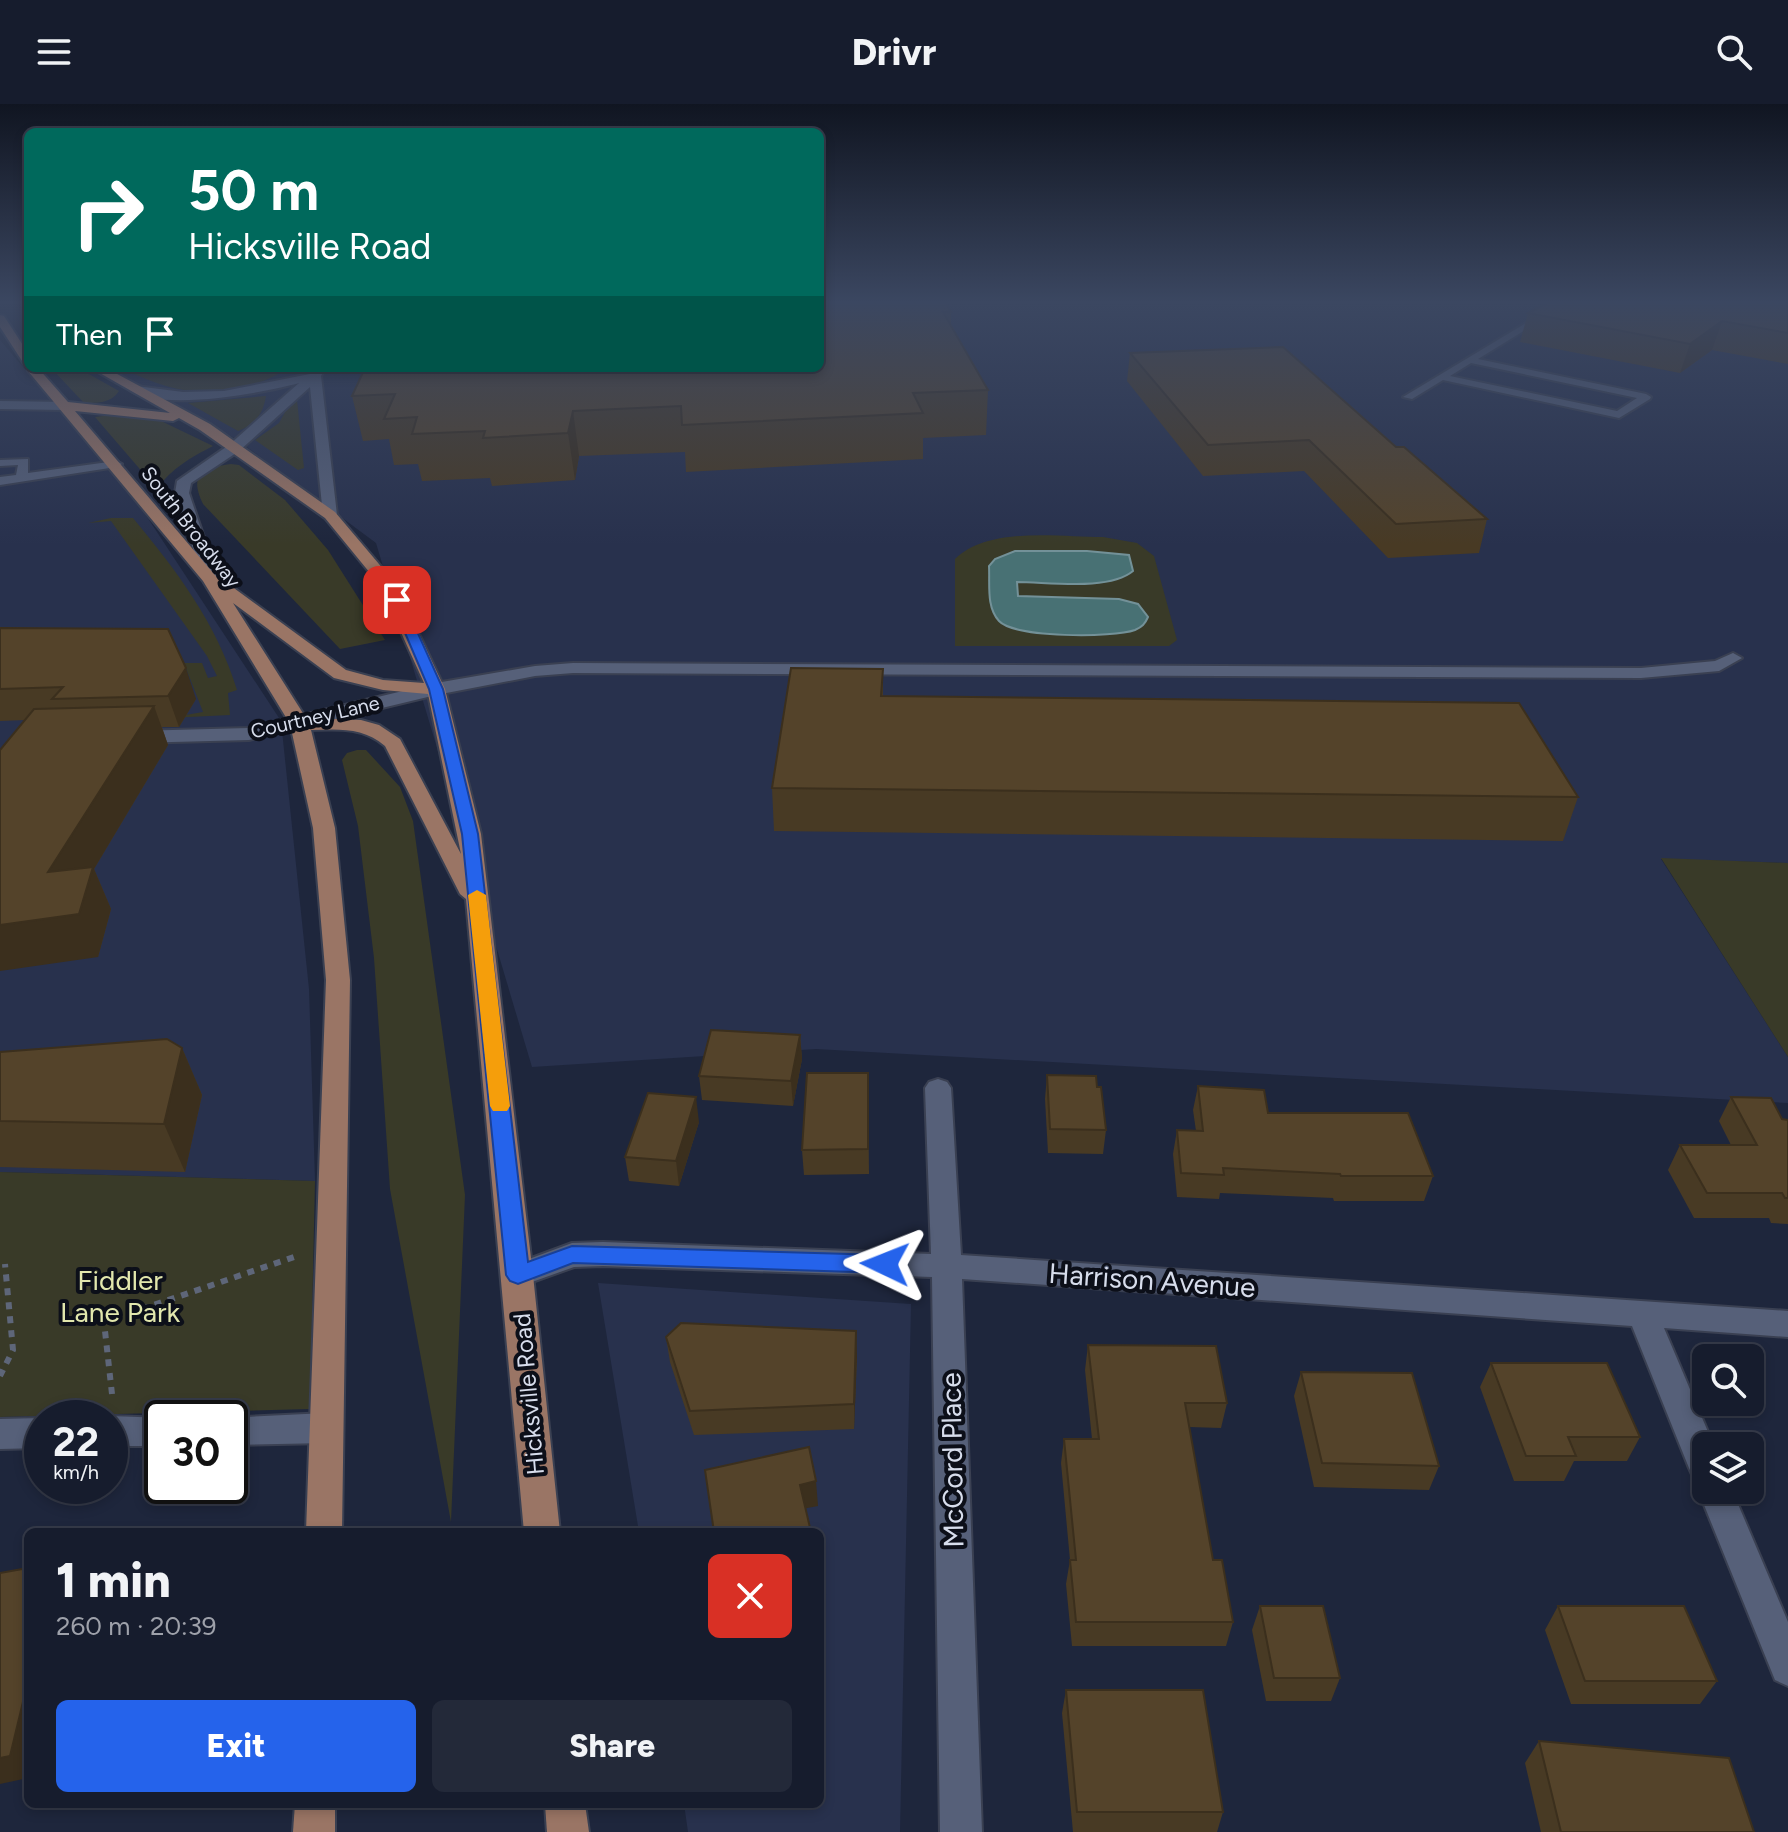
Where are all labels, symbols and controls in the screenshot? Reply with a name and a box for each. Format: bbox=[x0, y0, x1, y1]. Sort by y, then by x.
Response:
icon: menu bbox=[32, 30, 76, 74]
icon: search bbox=[1712, 30, 1756, 74]
text: Drivr bbox=[852, 31, 936, 74]
text: 50 m bbox=[188, 157, 319, 224]
icon: right bbox=[56, 160, 160, 264]
text: Hicksville Road bbox=[188, 225, 431, 268]
icon: arrive bbox=[138, 312, 182, 356]
text: Then bbox=[56, 316, 122, 353]
street label: South Broadway bbox=[136, 462, 246, 593]
pin bbox=[363, 566, 431, 634]
icon: arrive bbox=[375, 578, 419, 622]
street label: Courtney Lane bbox=[248, 691, 382, 743]
position arrow bbox=[843, 1222, 927, 1306]
street label: Harrison Avenue bbox=[1047, 1256, 1257, 1304]
park label: Fiddler Lane Park bbox=[60, 1263, 180, 1329]
street label: Hicksville Road bbox=[507, 1312, 550, 1476]
map controls bbox=[1692, 1344, 1764, 1504]
button: search bbox=[1692, 1344, 1764, 1416]
street label: McCord Place bbox=[933, 1372, 971, 1548]
speed limit sign: 30 bbox=[144, 1400, 248, 1504]
text: 22 bbox=[53, 1418, 99, 1466]
button: layers bbox=[1692, 1432, 1764, 1504]
text: km/h bbox=[53, 1460, 99, 1484]
text: 1 min bbox=[56, 1551, 171, 1609]
button: close bbox=[708, 1554, 792, 1638]
text: 260 m · 20:39 bbox=[56, 1610, 217, 1642]
button: Exit bbox=[56, 1700, 416, 1792]
button: Share bbox=[432, 1700, 792, 1792]

